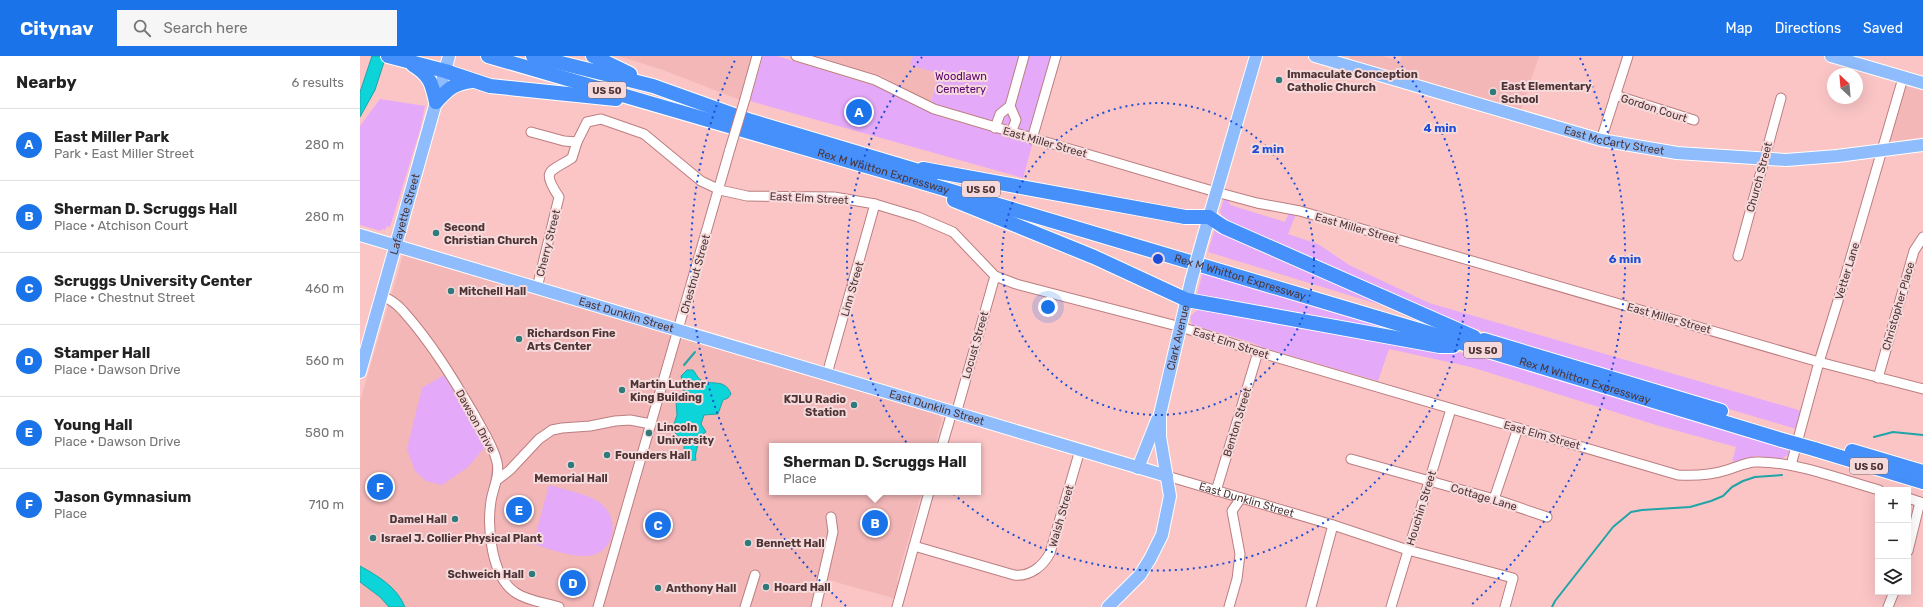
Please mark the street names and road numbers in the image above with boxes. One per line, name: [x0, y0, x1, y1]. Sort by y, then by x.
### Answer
road number: US 50: [588, 82, 626, 98]
street label: Gordon Court: [1619, 92, 1689, 126]
street label: East McCarty Street: [1562, 123, 1666, 158]
street label: East Miller Street: [1001, 124, 1089, 161]
street label: Church Street: [1744, 140, 1775, 214]
street label: Rex M Whitton Expressway: [816, 146, 951, 197]
street label: Lafayette Street: [387, 172, 423, 256]
road number: US 50: [962, 181, 1000, 197]
street label: East Elm Street: [769, 190, 849, 207]
street label: Cherry Street: [534, 207, 563, 278]
street label: East Miller Street: [1313, 210, 1401, 247]
street label: Chestnut Street: [678, 232, 713, 315]
street label: Vetter Lane: [1833, 241, 1862, 301]
street label: Rex M Whitton Expressway: [1173, 252, 1308, 303]
street label: Linn Street: [838, 259, 867, 318]
street label: Christopher Place: [1880, 261, 1917, 352]
street label: East Dunklin Street: [577, 295, 676, 336]
street label: East Miller Street: [1625, 300, 1713, 337]
street label: Clark Avenue: [1164, 304, 1192, 372]
street label: Locust Street: [960, 309, 991, 380]
street label: East Elm Street: [1191, 325, 1271, 362]
road number: US 50: [1464, 342, 1502, 358]
street label: Rex M Whitton Expressway: [1518, 355, 1652, 407]
street label: Benton Street: [1221, 385, 1254, 458]
street label: Dawson Drive: [453, 387, 498, 455]
street label: East Dunklin Street: [888, 387, 986, 428]
street label: East Elm Street: [1502, 418, 1582, 453]
road number: US 50: [1850, 458, 1888, 474]
street label: Houchin Street: [1404, 469, 1439, 547]
street label: East Dunklin Street: [1197, 480, 1296, 520]
street label: Cottage Lane: [1449, 481, 1519, 514]
street label: Walsh Street: [1046, 483, 1077, 549]

